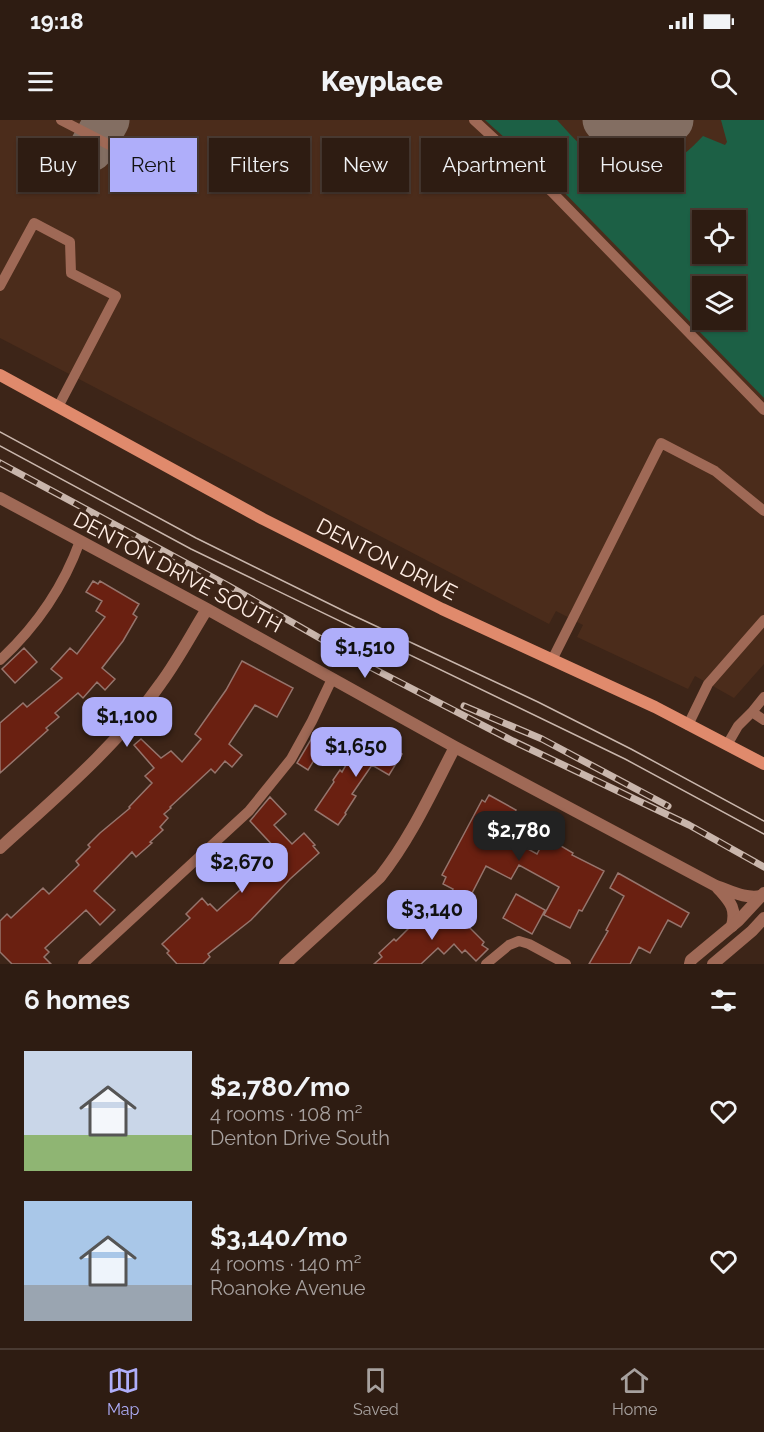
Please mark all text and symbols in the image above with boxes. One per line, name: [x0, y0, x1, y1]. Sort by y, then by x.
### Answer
text: 19:18: [30, 8, 83, 34]
icon: menu: [24, 65, 57, 98]
icon: search: [707, 65, 740, 98]
text: Keyplace: [321, 66, 443, 97]
chip: Buy: [18, 138, 98, 192]
chip: Rent: [110, 138, 197, 192]
chip: Filters: [209, 138, 310, 192]
chip: New: [322, 138, 409, 192]
chip: Apartment: [421, 138, 567, 192]
chip: House: [579, 138, 684, 192]
map controls: [692, 210, 746, 330]
button: locate: [692, 210, 746, 264]
button: layers: [692, 276, 746, 330]
street label: DENTON DRIVE SOUTH: [69, 506, 287, 638]
street label: DENTON DRIVE: [312, 513, 462, 605]
pin: $1,510: [316, 628, 414, 679]
text: $1,510: [335, 635, 395, 659]
pin: $1,100: [78, 697, 176, 748]
text: $1,100: [96, 704, 158, 728]
pin: $1,650: [307, 727, 405, 778]
text: $1,650: [325, 734, 387, 758]
pin: $2,780: [470, 811, 568, 862]
text: $2,780: [487, 818, 551, 842]
pin: $2,670: [193, 843, 291, 894]
text: $2,670: [210, 850, 274, 874]
pin: $3,140: [383, 890, 481, 941]
text: $3,140: [401, 897, 463, 921]
icon: filters: [707, 984, 740, 1017]
text: 6 homes: [24, 985, 130, 1015]
text: $2,780/mo: [210, 1072, 350, 1102]
icon: home: [72, 1075, 144, 1147]
icon: heart: [707, 1095, 740, 1128]
text: 4 rooms · 108 m²: [210, 1102, 362, 1126]
text: Denton Drive South: [210, 1126, 390, 1150]
text: $3,140/mo: [210, 1222, 348, 1252]
icon: home: [72, 1225, 144, 1297]
icon: heart: [707, 1245, 740, 1278]
text: 4 rooms · 140 m²: [210, 1252, 362, 1276]
text: Roanoke Avenue: [210, 1276, 366, 1300]
tab: Map: [107, 1364, 140, 1419]
tab: Saved: [353, 1364, 399, 1419]
tab: Home: [612, 1364, 657, 1419]

